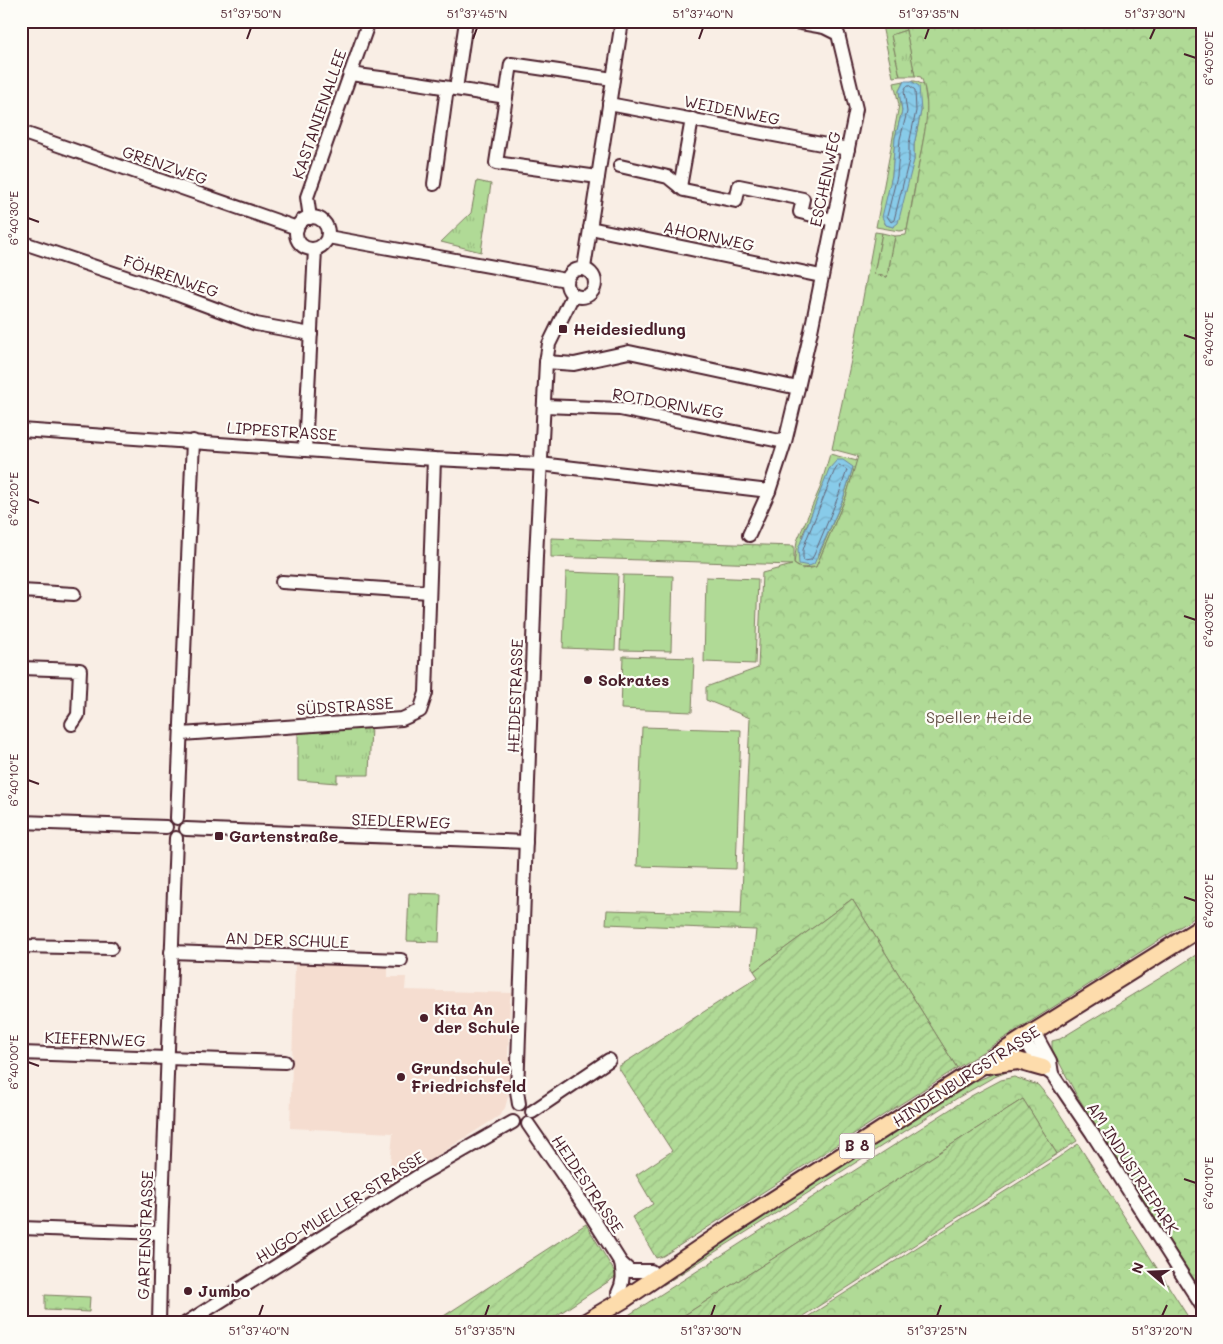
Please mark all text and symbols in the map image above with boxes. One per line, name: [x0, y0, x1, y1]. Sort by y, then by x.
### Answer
text: 51°37'50"N: [221, 5, 281, 21]
text: 51°37'45"N: [447, 5, 507, 21]
text: 51°37'40"N: [673, 5, 733, 21]
text: 51°37'35"N: [899, 5, 959, 21]
text: 51°37'30"N: [1125, 5, 1185, 21]
text: 6°40'50"E: [1200, 31, 1216, 85]
street label: KASTANIENALLEE: [286, 46, 351, 181]
street label: WEIDENWEG: [682, 90, 782, 129]
street label: ESCHENWEG: [804, 129, 845, 229]
street label: GRENZWEG: [120, 140, 211, 189]
text: 6°40'30"E: [5, 191, 21, 245]
street label: AHORNWEG: [662, 216, 757, 255]
street label: FÖHRENWEG: [121, 249, 222, 302]
text: 6°40'40"E: [1200, 312, 1216, 366]
place label: Heidesiedlung: [573, 318, 686, 339]
marker: Heidesiedlung: [557, 323, 569, 335]
street label: ROTDORNWEG: [611, 382, 726, 423]
street label: LIPPESTRASSE: [226, 416, 338, 445]
text: 6°40'20"E: [5, 472, 21, 526]
text: 6°40'30"E: [1200, 593, 1216, 647]
street label: HEIDESTRASSE: [502, 639, 527, 753]
place label: Sokrates: [598, 669, 669, 690]
marker: Sokrates: [582, 674, 594, 686]
street label: SÜDSTRASSE: [296, 692, 394, 719]
park label: Speller Heide: [926, 706, 1032, 727]
text: 6°40'10"E: [5, 753, 21, 806]
street label: SIEDLERWEG: [351, 808, 451, 833]
place label: Gartenstraße: [229, 825, 338, 846]
marker: Gartenstraße: [213, 830, 225, 842]
text: 6°40'20"E: [1200, 874, 1216, 928]
street label: AN DER SCHULE: [225, 927, 349, 952]
place label: Kita An der Schule: [434, 998, 520, 1037]
marker: Kita An der Schule: [418, 1012, 430, 1024]
street label: HINDENBURGSTRASSE: [888, 1020, 1043, 1131]
street label: KIEFERNWEG: [44, 1026, 146, 1051]
text: 6°40'00"E: [5, 1034, 21, 1089]
place label: Grundschule Friedrichsfeld: [411, 1057, 526, 1096]
marker: Grundschule Friedrichsfeld: [395, 1071, 407, 1083]
street label: AM INDUSTRIEPARK: [1083, 1098, 1184, 1238]
street label: HEIDESTRASSE: [548, 1131, 629, 1237]
road number: B 8: [840, 1134, 874, 1158]
street label: HUGO-MUELLER-STRASSE: [251, 1146, 428, 1267]
text: 6°40'10"E: [1200, 1156, 1216, 1209]
street label: GARTENSTRASSE: [132, 1170, 157, 1300]
north arrow: [1126, 1246, 1176, 1296]
text: N: [1127, 1259, 1148, 1276]
place label: Jumbo: [198, 1280, 251, 1301]
marker: Jumbo: [182, 1285, 194, 1297]
text: 51°37'40"N: [229, 1322, 289, 1338]
text: 51°37'35"N: [455, 1322, 515, 1338]
text: 51°37'30"N: [681, 1322, 741, 1338]
text: 51°37'25"N: [907, 1322, 967, 1338]
text: 51°37'20"N: [1132, 1322, 1192, 1338]

